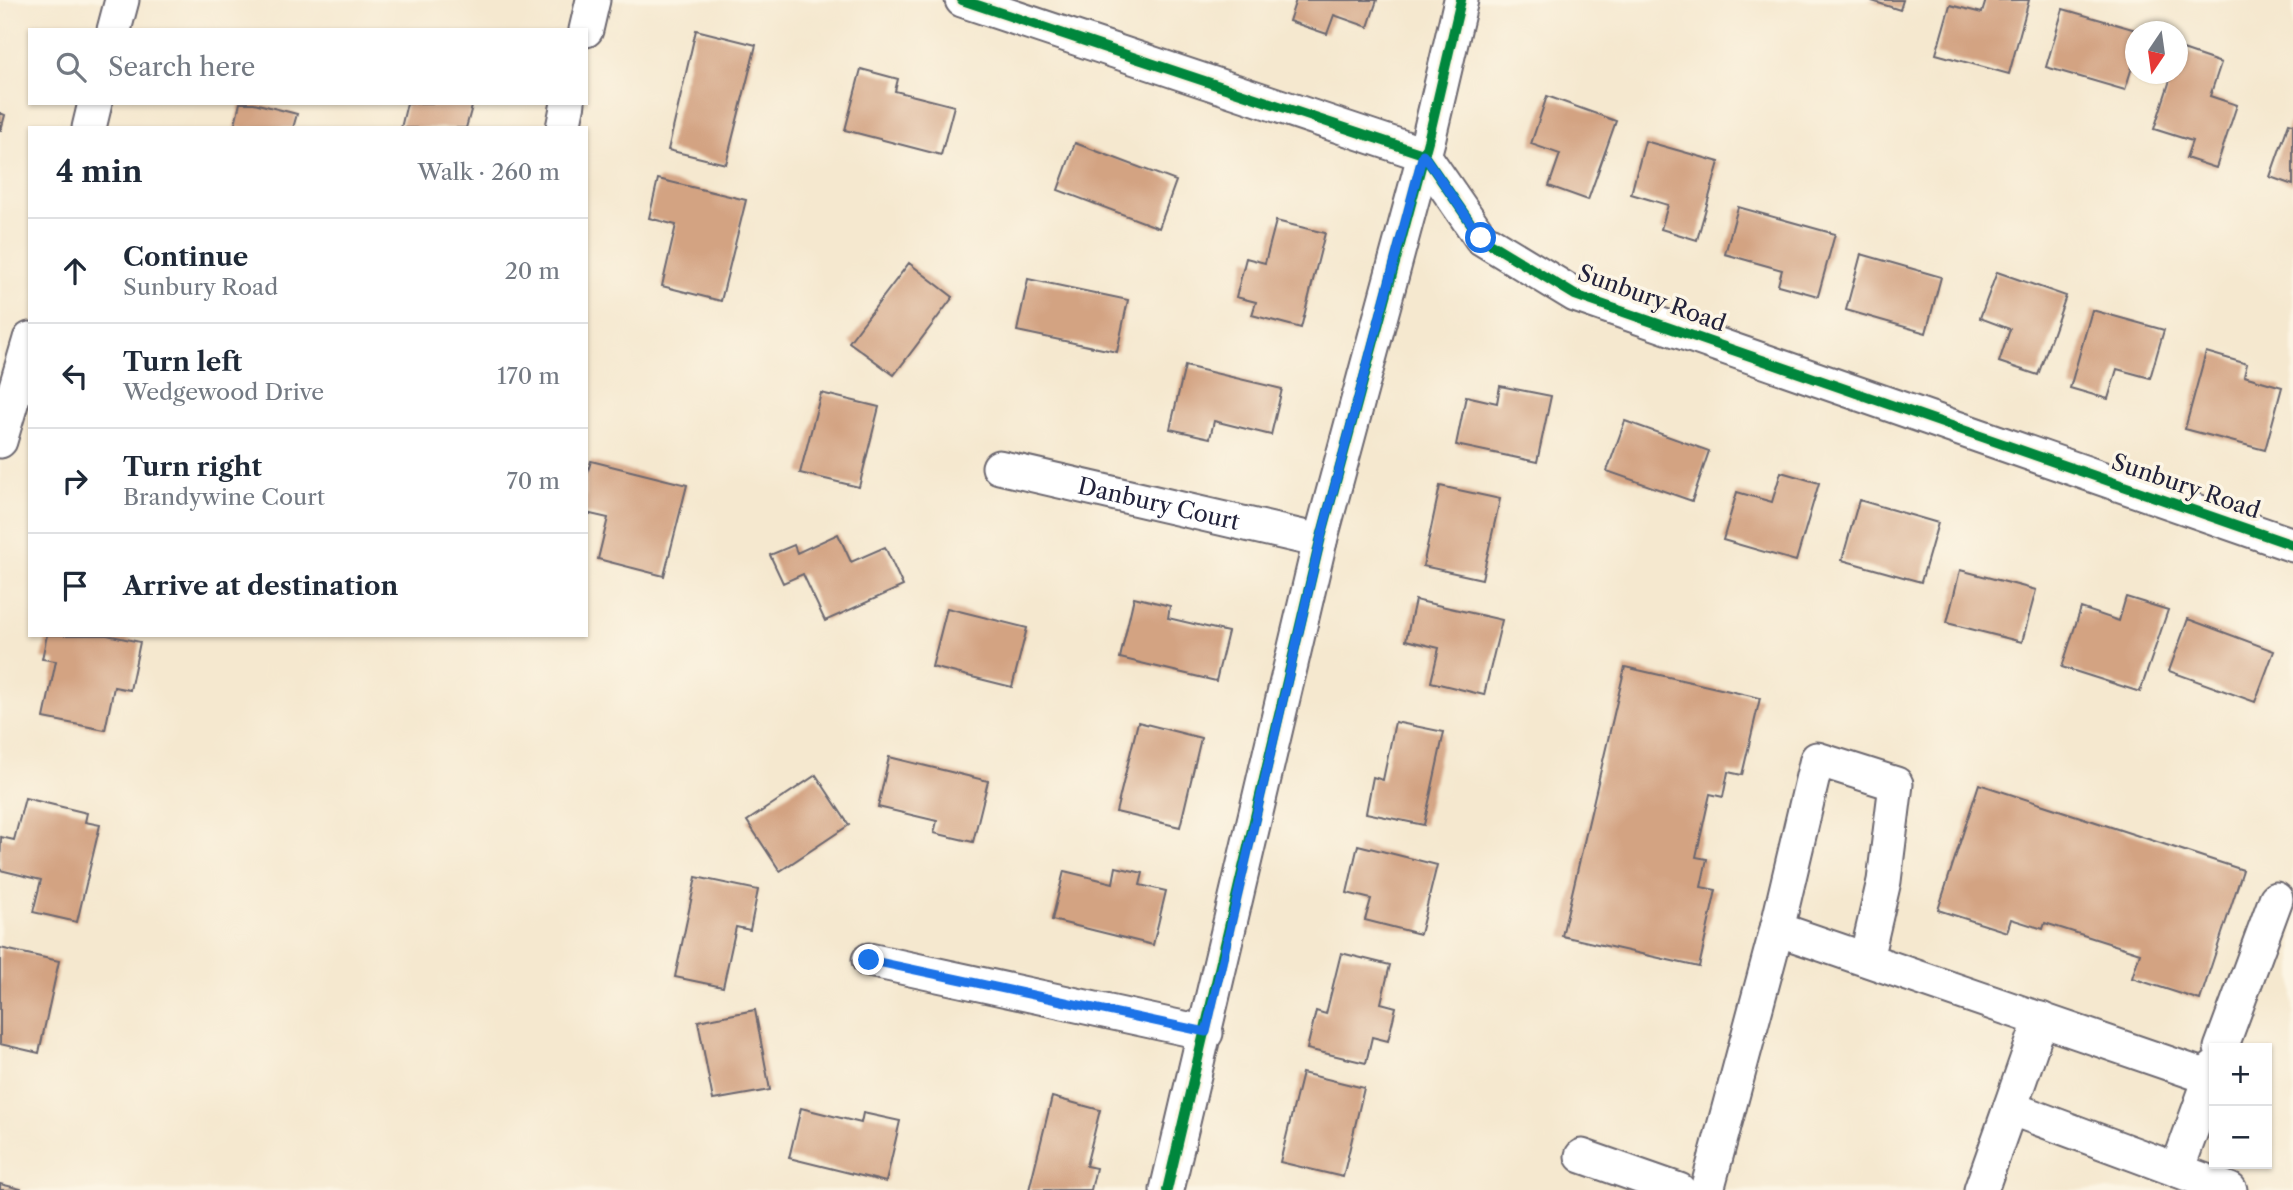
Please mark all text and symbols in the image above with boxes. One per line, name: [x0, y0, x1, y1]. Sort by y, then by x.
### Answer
north arrow: [2125, 21, 2188, 84]
search box: [28, 28, 588, 105]
icon: search: [52, 48, 90, 86]
text: Search here: [108, 51, 255, 83]
text: 4 min: [56, 153, 142, 190]
text: Walk · 260 m: [418, 158, 560, 186]
route start: [1465, 222, 1496, 253]
text: Continue: [123, 241, 248, 273]
icon: ahead: [56, 252, 94, 290]
text: 20 m: [505, 257, 560, 285]
street label: Sunbury Road: [1574, 258, 1730, 338]
text: Sunbury Road: [123, 273, 278, 301]
text: Turn left: [123, 346, 242, 378]
icon: left: [56, 357, 94, 395]
text: 170 m: [497, 362, 560, 390]
text: Wedgewood Drive: [123, 378, 324, 406]
street label: Sunbury Road: [2108, 448, 2264, 524]
text: Turn right: [123, 451, 262, 483]
icon: right: [56, 462, 94, 500]
text: 70 m: [507, 467, 560, 495]
street label: Danbury Court: [1075, 472, 1242, 536]
text: Brandywine Court: [123, 483, 325, 511]
icon: arrive: [56, 567, 94, 605]
text: Arrive at destination: [123, 570, 398, 602]
route end: [853, 944, 884, 975]
map controls: [2209, 1043, 2272, 1169]
button: +: [2209, 1043, 2272, 1106]
button: −: [2209, 1106, 2272, 1169]

